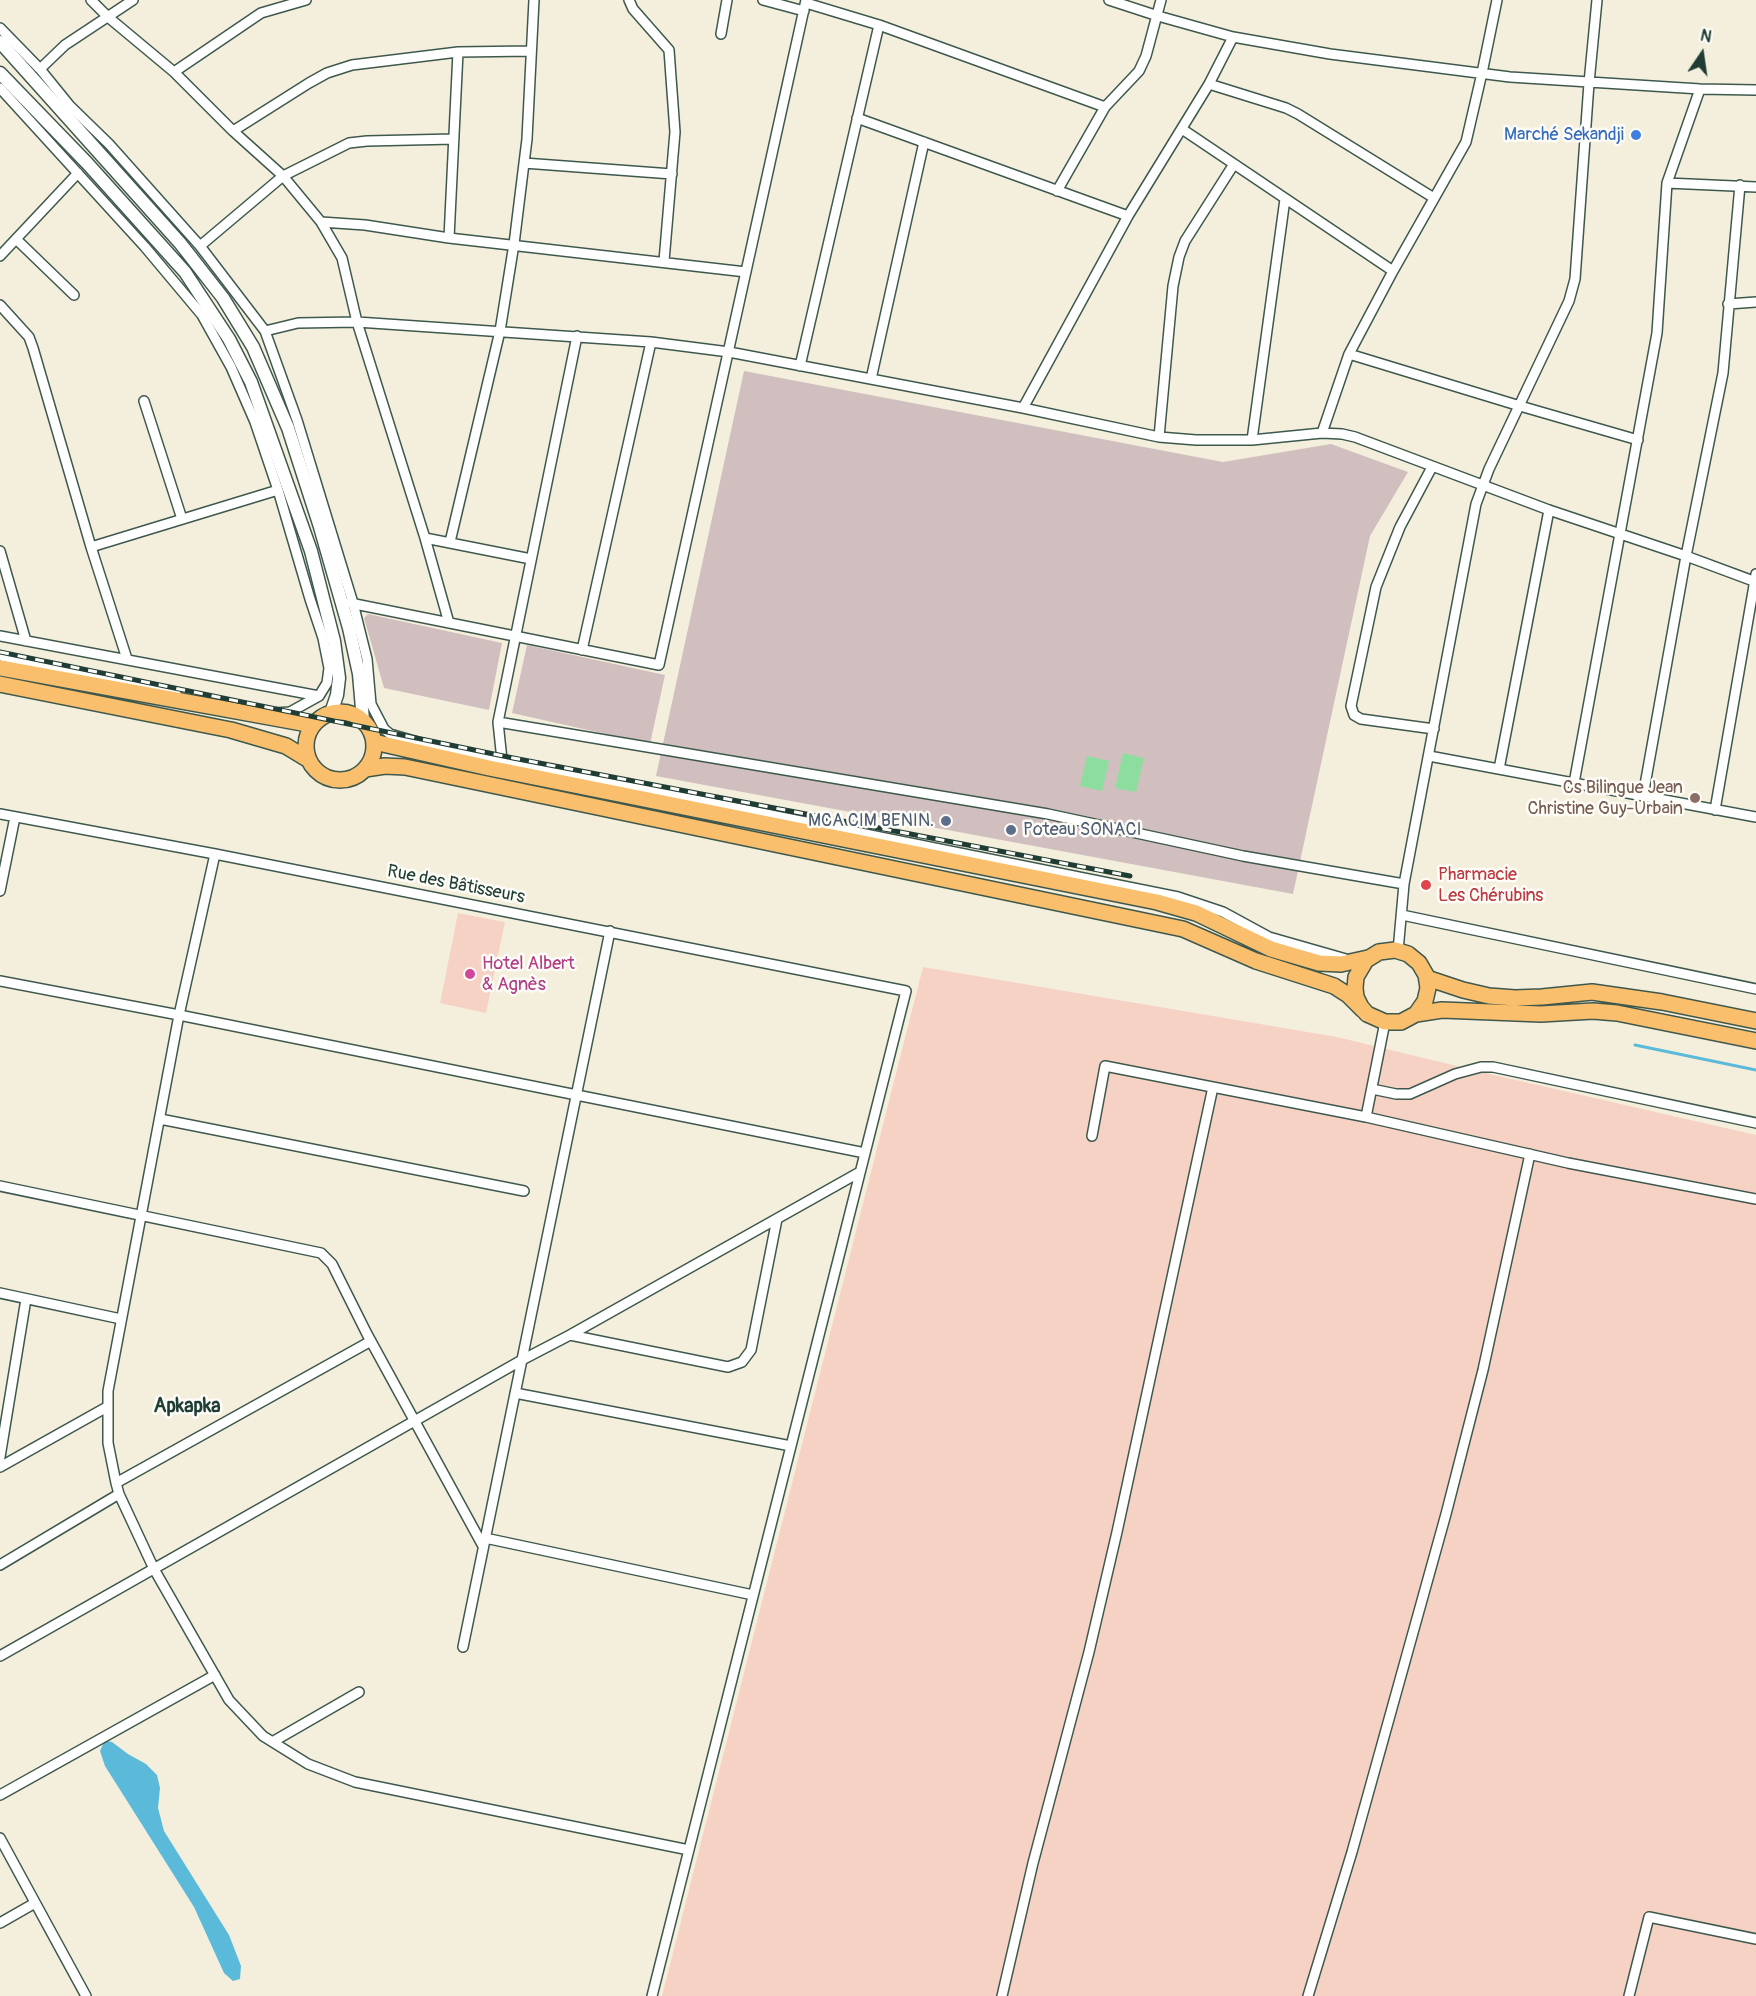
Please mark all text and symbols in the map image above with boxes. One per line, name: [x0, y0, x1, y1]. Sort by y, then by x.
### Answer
north arrow: [1672, 24, 1732, 84]
text: N: [1699, 25, 1714, 47]
place label: Marché Sekandji: [1504, 124, 1624, 146]
marker: Marché Sekandji: [1629, 128, 1643, 142]
place label: Cs Bilingue Jean Christine Guy-Urbain: [1527, 777, 1683, 820]
marker: Cs Bilingue Jean Christine Guy-Urbain: [1688, 791, 1702, 805]
place label: MCA CIM BENIN.: [808, 810, 934, 832]
marker: MCA CIM BENIN.: [939, 814, 953, 828]
place label: Poteau SONACI: [1023, 819, 1142, 841]
marker: Poteau SONACI: [1004, 823, 1018, 837]
street label: Rue des Bâtisseurs: [385, 861, 527, 909]
place label: Pharmacie Les Chérubins: [1438, 864, 1543, 906]
marker: Pharmacie Les Chérubins: [1419, 878, 1433, 892]
place label: Hotel Albert & Agnès: [482, 953, 575, 996]
marker: Hotel Albert & Agnès: [463, 967, 477, 981]
district label: Apkapka: [153, 1395, 221, 1419]

